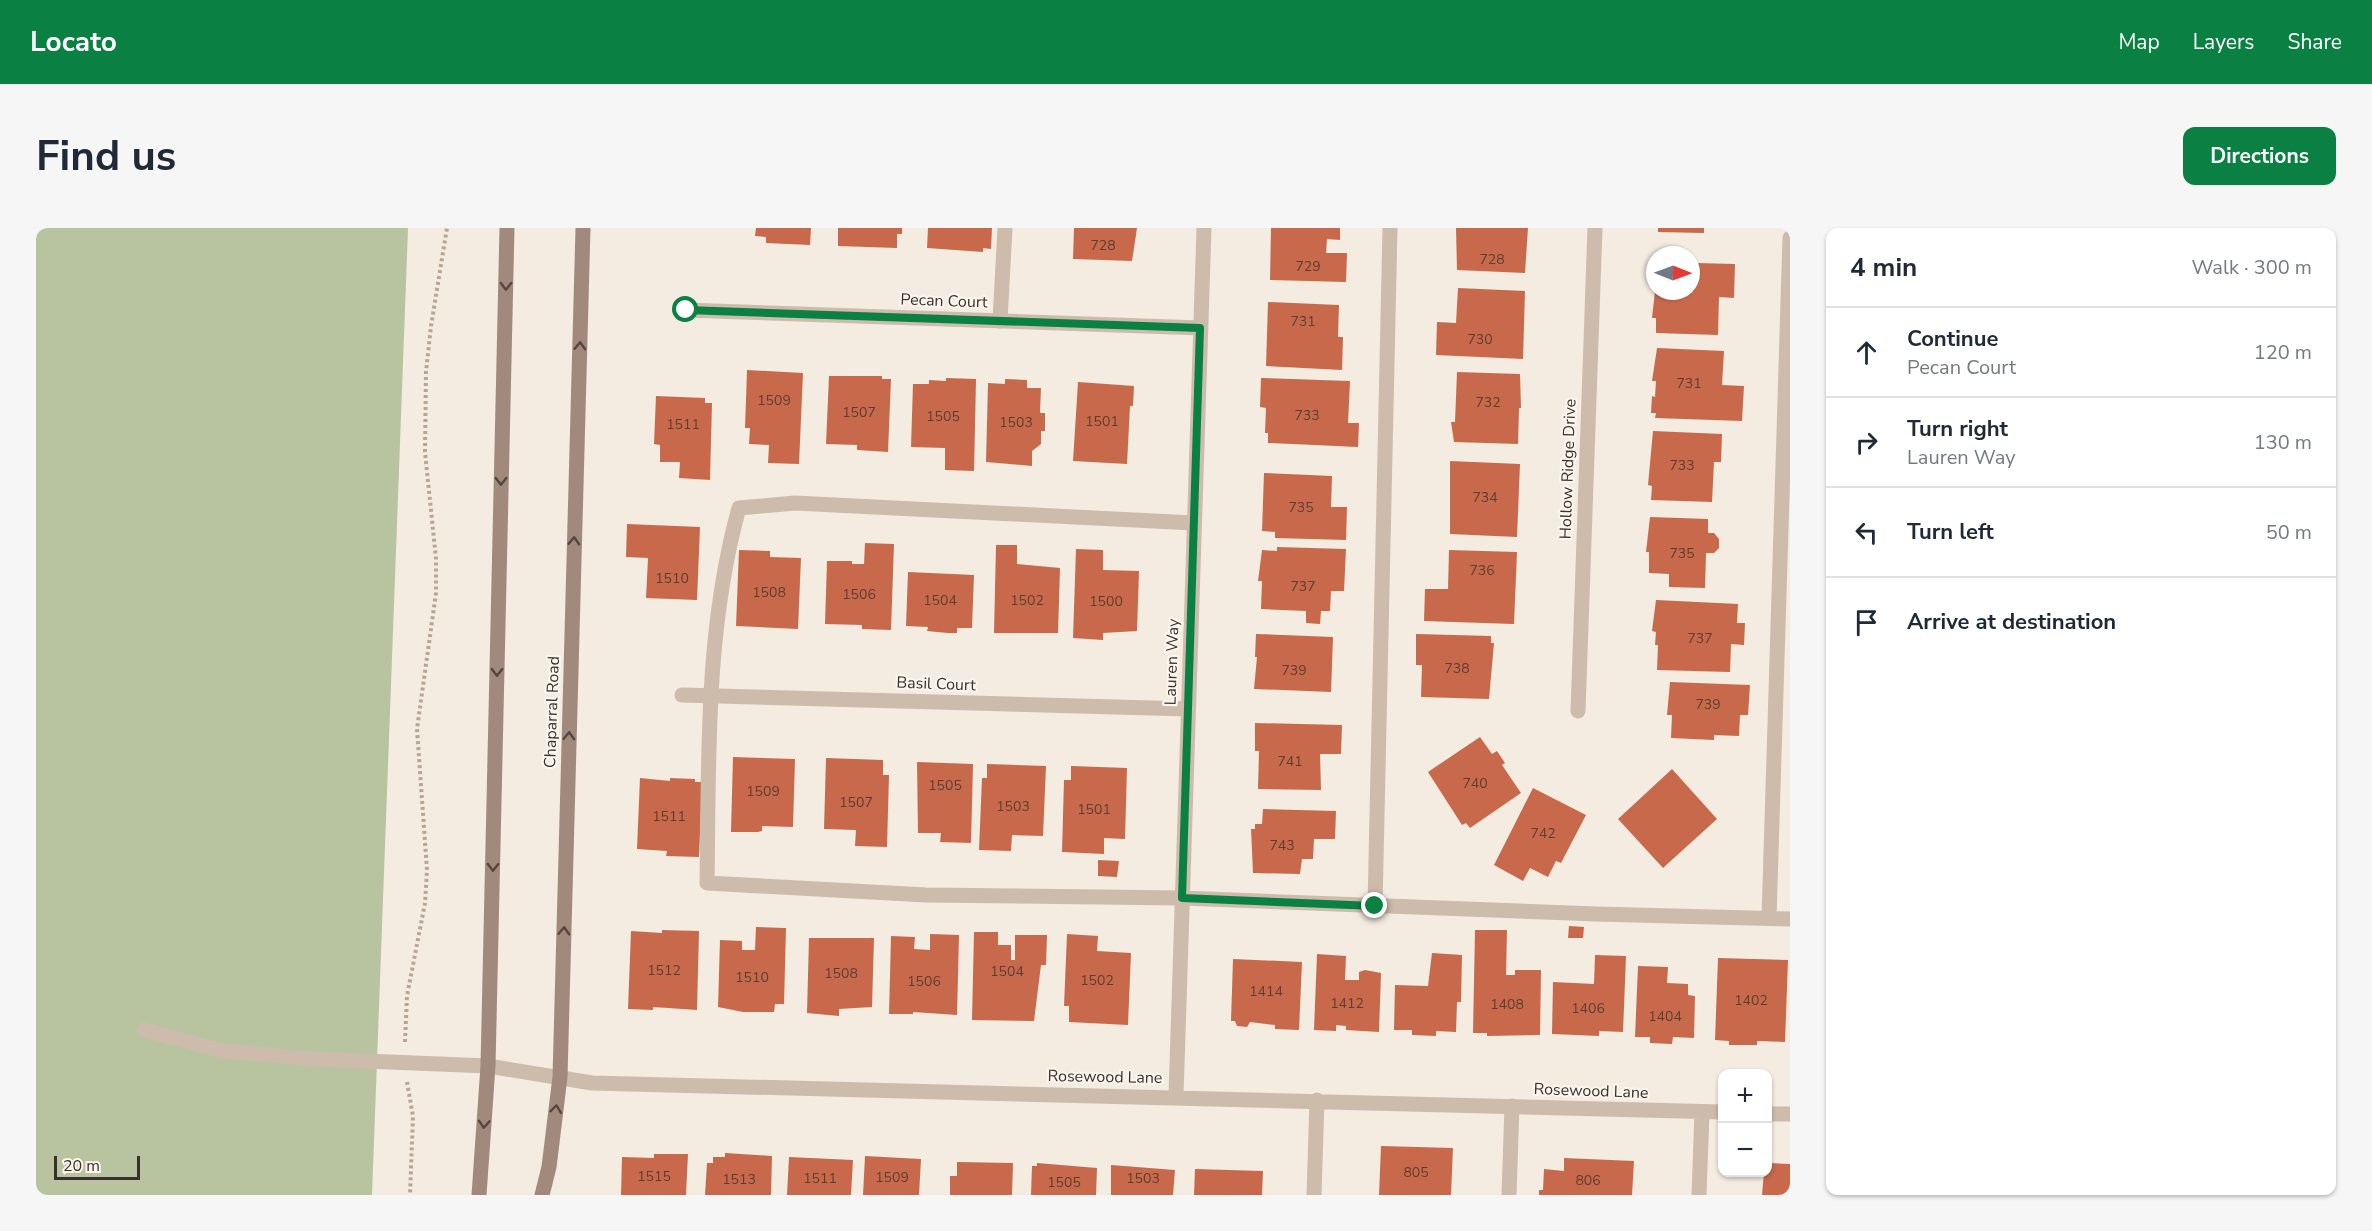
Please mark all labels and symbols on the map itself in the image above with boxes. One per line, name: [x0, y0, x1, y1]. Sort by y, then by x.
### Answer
house number: 728: [1090, 236, 1116, 255]
north arrow: [1646, 246, 1700, 300]
house number: 728: [1479, 250, 1505, 269]
house number: 729: [1295, 257, 1321, 276]
one-way arrow: [499, 282, 512, 291]
street label: Pecan Court: [900, 288, 988, 314]
route start: [672, 296, 698, 322]
house number: 731: [1290, 312, 1316, 331]
house number: 730: [1467, 330, 1493, 349]
one-way arrow: [573, 342, 586, 351]
house number: 731: [1676, 374, 1702, 393]
house number: 1509: [757, 391, 791, 410]
house number: 732: [1475, 393, 1501, 412]
street label: Hollow Ridge Drive: [1555, 398, 1581, 540]
house number: 1507: [842, 403, 876, 422]
house number: 733: [1294, 406, 1320, 425]
house number: 1505: [926, 407, 960, 426]
house number: 1501: [1085, 412, 1119, 431]
house number: 1503: [999, 413, 1033, 432]
house number: 1511: [666, 415, 700, 434]
house number: 733: [1669, 456, 1695, 475]
one-way arrow: [495, 477, 507, 486]
house number: 734: [1472, 488, 1498, 507]
house number: 735: [1288, 498, 1314, 517]
one-way arrow: [568, 537, 581, 546]
house number: 735: [1669, 544, 1695, 563]
house number: 736: [1469, 561, 1495, 580]
house number: 1510: [655, 569, 689, 588]
house number: 737: [1290, 577, 1316, 596]
house number: 1508: [752, 583, 786, 602]
house number: 1506: [842, 585, 876, 604]
house number: 1504: [923, 591, 957, 610]
house number: 1502: [1010, 591, 1044, 610]
house number: 1500: [1089, 592, 1123, 611]
street label: Lauren Way: [1159, 617, 1185, 706]
house number: 737: [1687, 629, 1713, 648]
street label: Chaparral Road: [539, 656, 565, 768]
house number: 738: [1444, 659, 1470, 678]
house number: 739: [1281, 661, 1307, 680]
one-way arrow: [491, 668, 503, 677]
street label: Basil Court: [896, 672, 976, 696]
house number: 739: [1695, 695, 1721, 714]
one-way arrow: [563, 732, 576, 741]
house number: 741: [1277, 752, 1303, 771]
house number: 740: [1462, 774, 1488, 793]
house number: 1505: [928, 776, 962, 795]
house number: 1509: [746, 782, 780, 801]
house number: 1507: [839, 793, 873, 812]
house number: 1503: [996, 797, 1030, 816]
house number: 1501: [1077, 800, 1111, 819]
house number: 1511: [652, 807, 686, 826]
house number: 742: [1530, 824, 1556, 843]
house number: 743: [1269, 836, 1295, 855]
one-way arrow: [486, 863, 499, 872]
route end: [1361, 892, 1387, 918]
one-way arrow: [558, 927, 571, 936]
house number: 1512: [647, 961, 681, 980]
house number: 1504: [990, 962, 1024, 981]
house number: 1508: [824, 964, 858, 983]
house number: 1510: [735, 968, 769, 987]
house number: 1502: [1080, 971, 1114, 990]
house number: 1506: [907, 972, 941, 991]
house number: 1414: [1249, 982, 1283, 1001]
house number: 1402: [1734, 991, 1768, 1010]
house number: 1412: [1330, 994, 1364, 1013]
house number: 1408: [1490, 995, 1524, 1014]
house number: 1406: [1571, 999, 1605, 1018]
house number: 1404: [1648, 1007, 1682, 1026]
street label: Rosewood Lane: [1047, 1065, 1163, 1089]
street label: Rosewood Lane: [1533, 1078, 1649, 1104]
one-way arrow: [549, 1105, 562, 1114]
one-way arrow: [478, 1120, 491, 1129]
scale bar: [54, 1153, 140, 1180]
house number: 805: [1403, 1163, 1429, 1182]
house number: 1515: [637, 1167, 671, 1186]
house number: 1509: [875, 1168, 909, 1187]
house number: 1511: [803, 1169, 837, 1188]
house number: 1503: [1126, 1169, 1160, 1188]
house number: 1513: [722, 1170, 756, 1189]
house number: 806: [1575, 1171, 1601, 1190]
house number: 1505: [1047, 1173, 1081, 1192]

